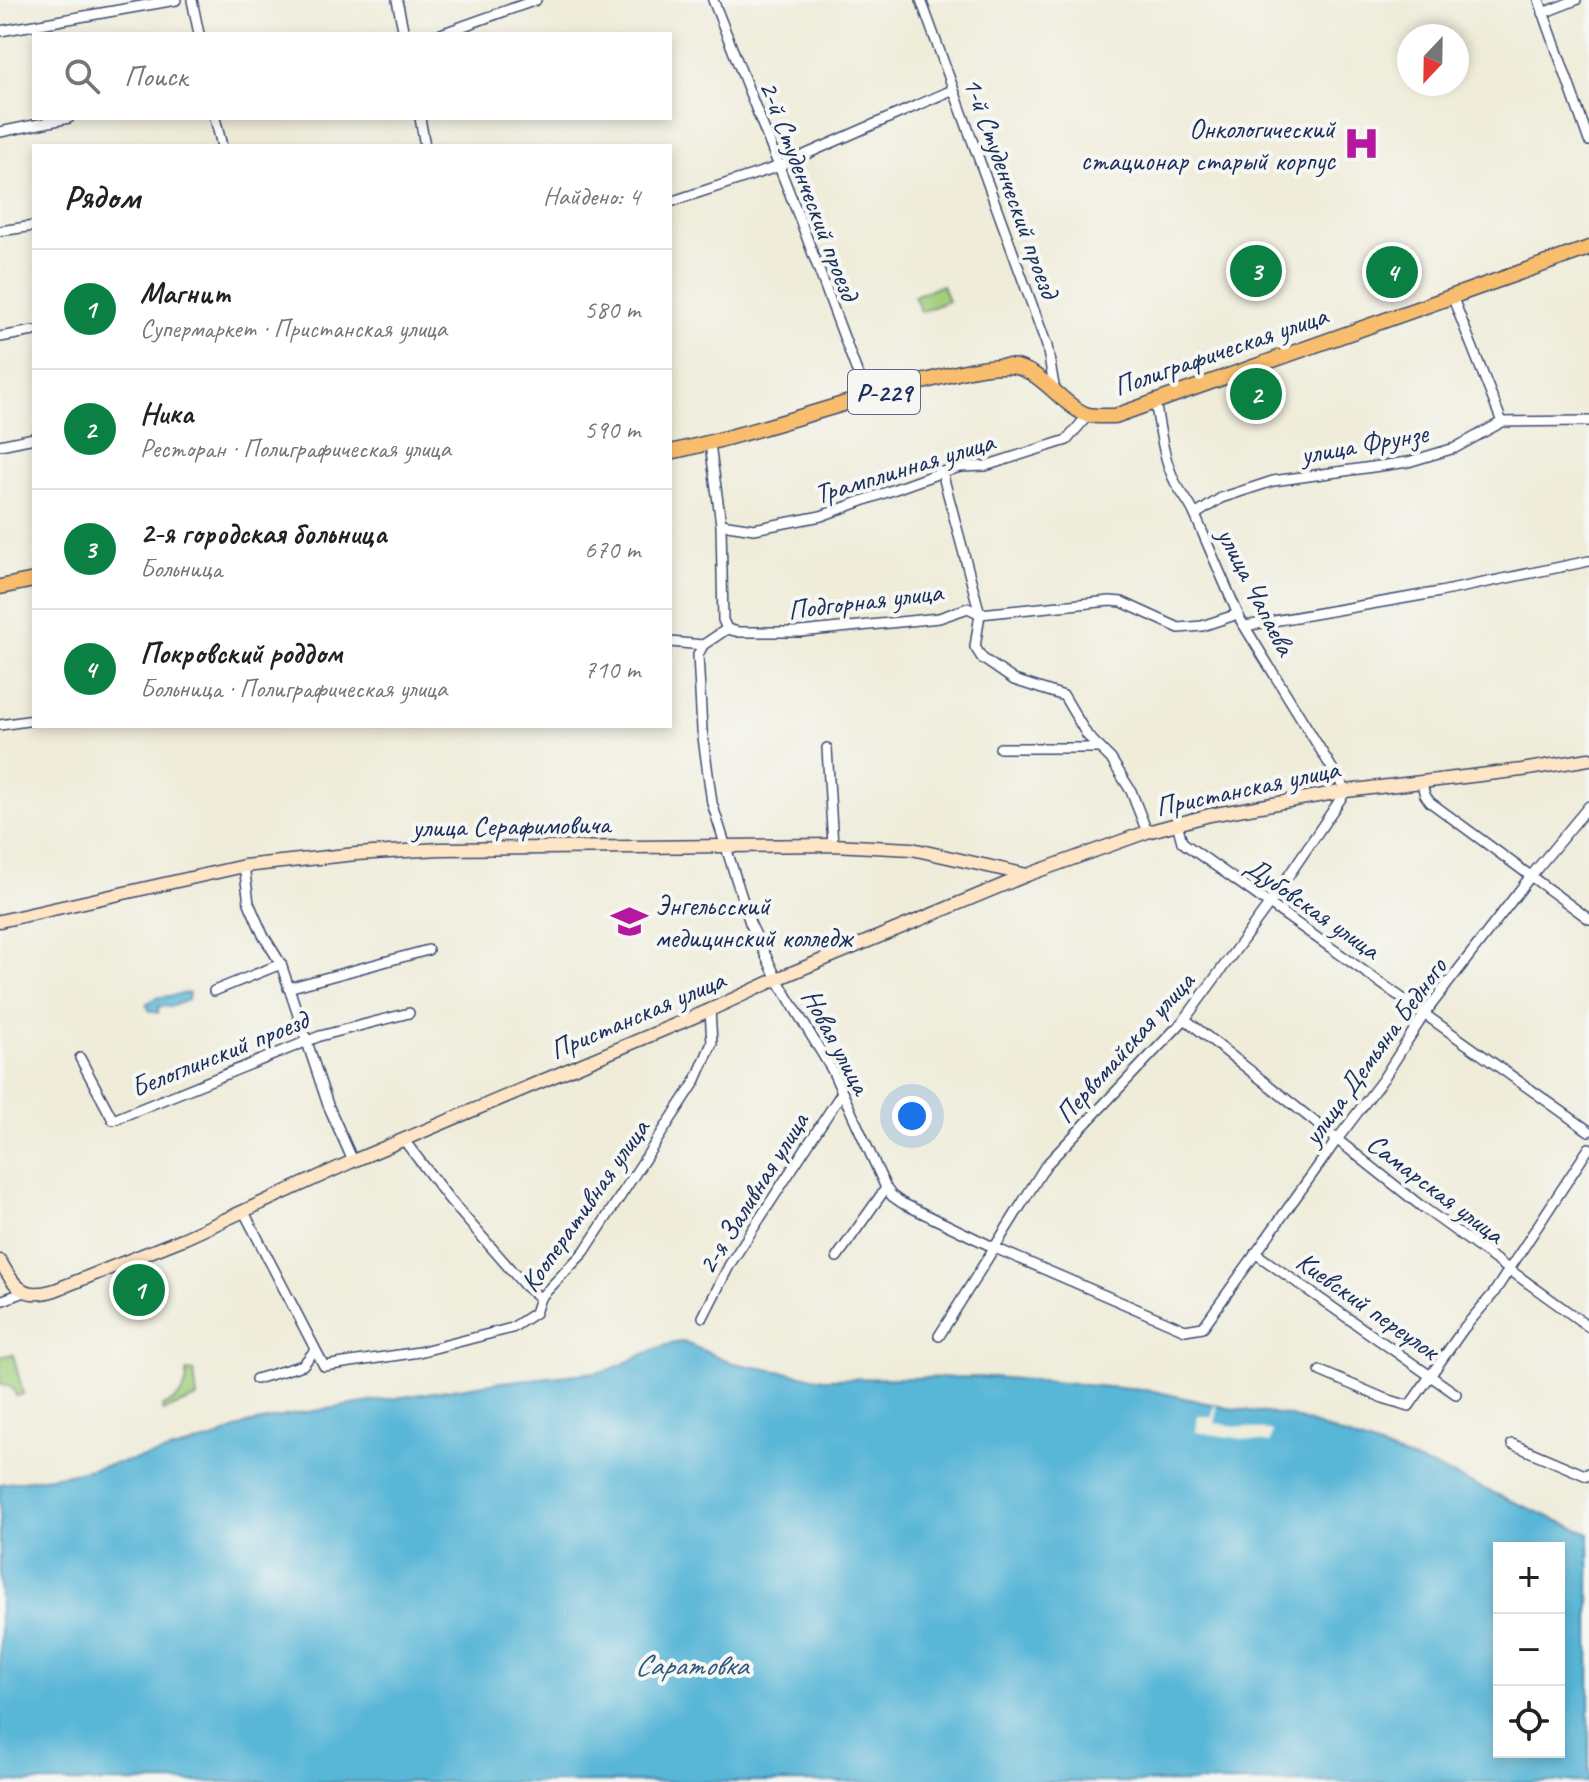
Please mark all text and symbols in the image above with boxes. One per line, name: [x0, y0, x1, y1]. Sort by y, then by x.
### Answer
north arrow: [1397, 24, 1469, 96]
search box: [32, 32, 672, 120]
icon: search: [60, 54, 104, 98]
text: Поиск: [124, 57, 187, 95]
street label: 1-й Студенческий проезд: [955, 72, 1069, 305]
street label: 2-й Студенческий проезд: [752, 75, 869, 308]
place label: Онкологический стационар старый корпус: [1081, 111, 1337, 178]
hospital icon: Онкологический стационар старый корпус: [1342, 125, 1380, 163]
text: Рядом: [64, 175, 140, 218]
text: Найдено: 4: [543, 180, 640, 213]
pin: 3: [1230, 241, 1282, 301]
pin: 4: [1366, 242, 1418, 302]
text: Магнит: [140, 274, 231, 312]
text: 1: [84, 293, 96, 326]
text: 580 m: [584, 293, 640, 326]
street label: Полиграфическая улица: [1109, 297, 1333, 403]
text: Супермаркет · Пристанская улица: [140, 312, 447, 345]
pin: 2: [1230, 364, 1282, 424]
road number: Р-229: [848, 370, 920, 414]
text: Ника: [140, 394, 193, 432]
text: 2: [84, 413, 96, 446]
text: 590 m: [584, 413, 640, 446]
street label: улица Фрунзе: [1296, 415, 1432, 472]
street label: Трамплинная улица: [810, 423, 1000, 511]
text: Ресторан · Полиграфическая улица: [140, 432, 451, 465]
text: 2-я городская больница: [140, 514, 387, 552]
street label: улица Чапаева: [1209, 520, 1304, 663]
text: 3: [84, 533, 96, 566]
text: 670 m: [584, 533, 640, 566]
text: Больница: [140, 552, 222, 585]
street label: Подгорная улица: [786, 573, 946, 627]
text: Покровский роддом: [140, 634, 342, 672]
text: 4: [84, 653, 96, 686]
text: 710 m: [584, 653, 640, 686]
text: Больница · Полиграфическая улица: [140, 672, 447, 705]
street label: Пристанская улица: [1152, 751, 1344, 824]
street label: улица Серафимовича: [410, 806, 613, 845]
street label: Дубовская улица: [1238, 848, 1388, 968]
place label: Энгельсский медицинский колледж: [655, 888, 855, 955]
school or university icon: Энгельсский медицинский колледж: [610, 902, 648, 940]
street label: улица Демьяна Бедного: [1293, 949, 1455, 1154]
street label: Пристанская улица: [544, 961, 732, 1067]
street label: Первомайская улица: [1047, 963, 1203, 1130]
street label: Новая улица: [794, 982, 880, 1102]
street label: Белоглинский проезд: [125, 1001, 316, 1105]
your location: [892, 1096, 932, 1136]
street label: 2-я Заливная улица: [689, 1104, 817, 1281]
street label: Кооперативная улица: [512, 1111, 658, 1298]
street label: Самарская улица: [1360, 1125, 1513, 1252]
street label: Киевский переулок: [1290, 1243, 1448, 1369]
pin: 1: [113, 1260, 165, 1320]
map controls: [1493, 1542, 1565, 1758]
button: +: [1493, 1542, 1565, 1614]
button: −: [1493, 1614, 1565, 1686]
water label: Саратовка: [634, 1646, 750, 1684]
button: locate: [1493, 1686, 1565, 1758]

